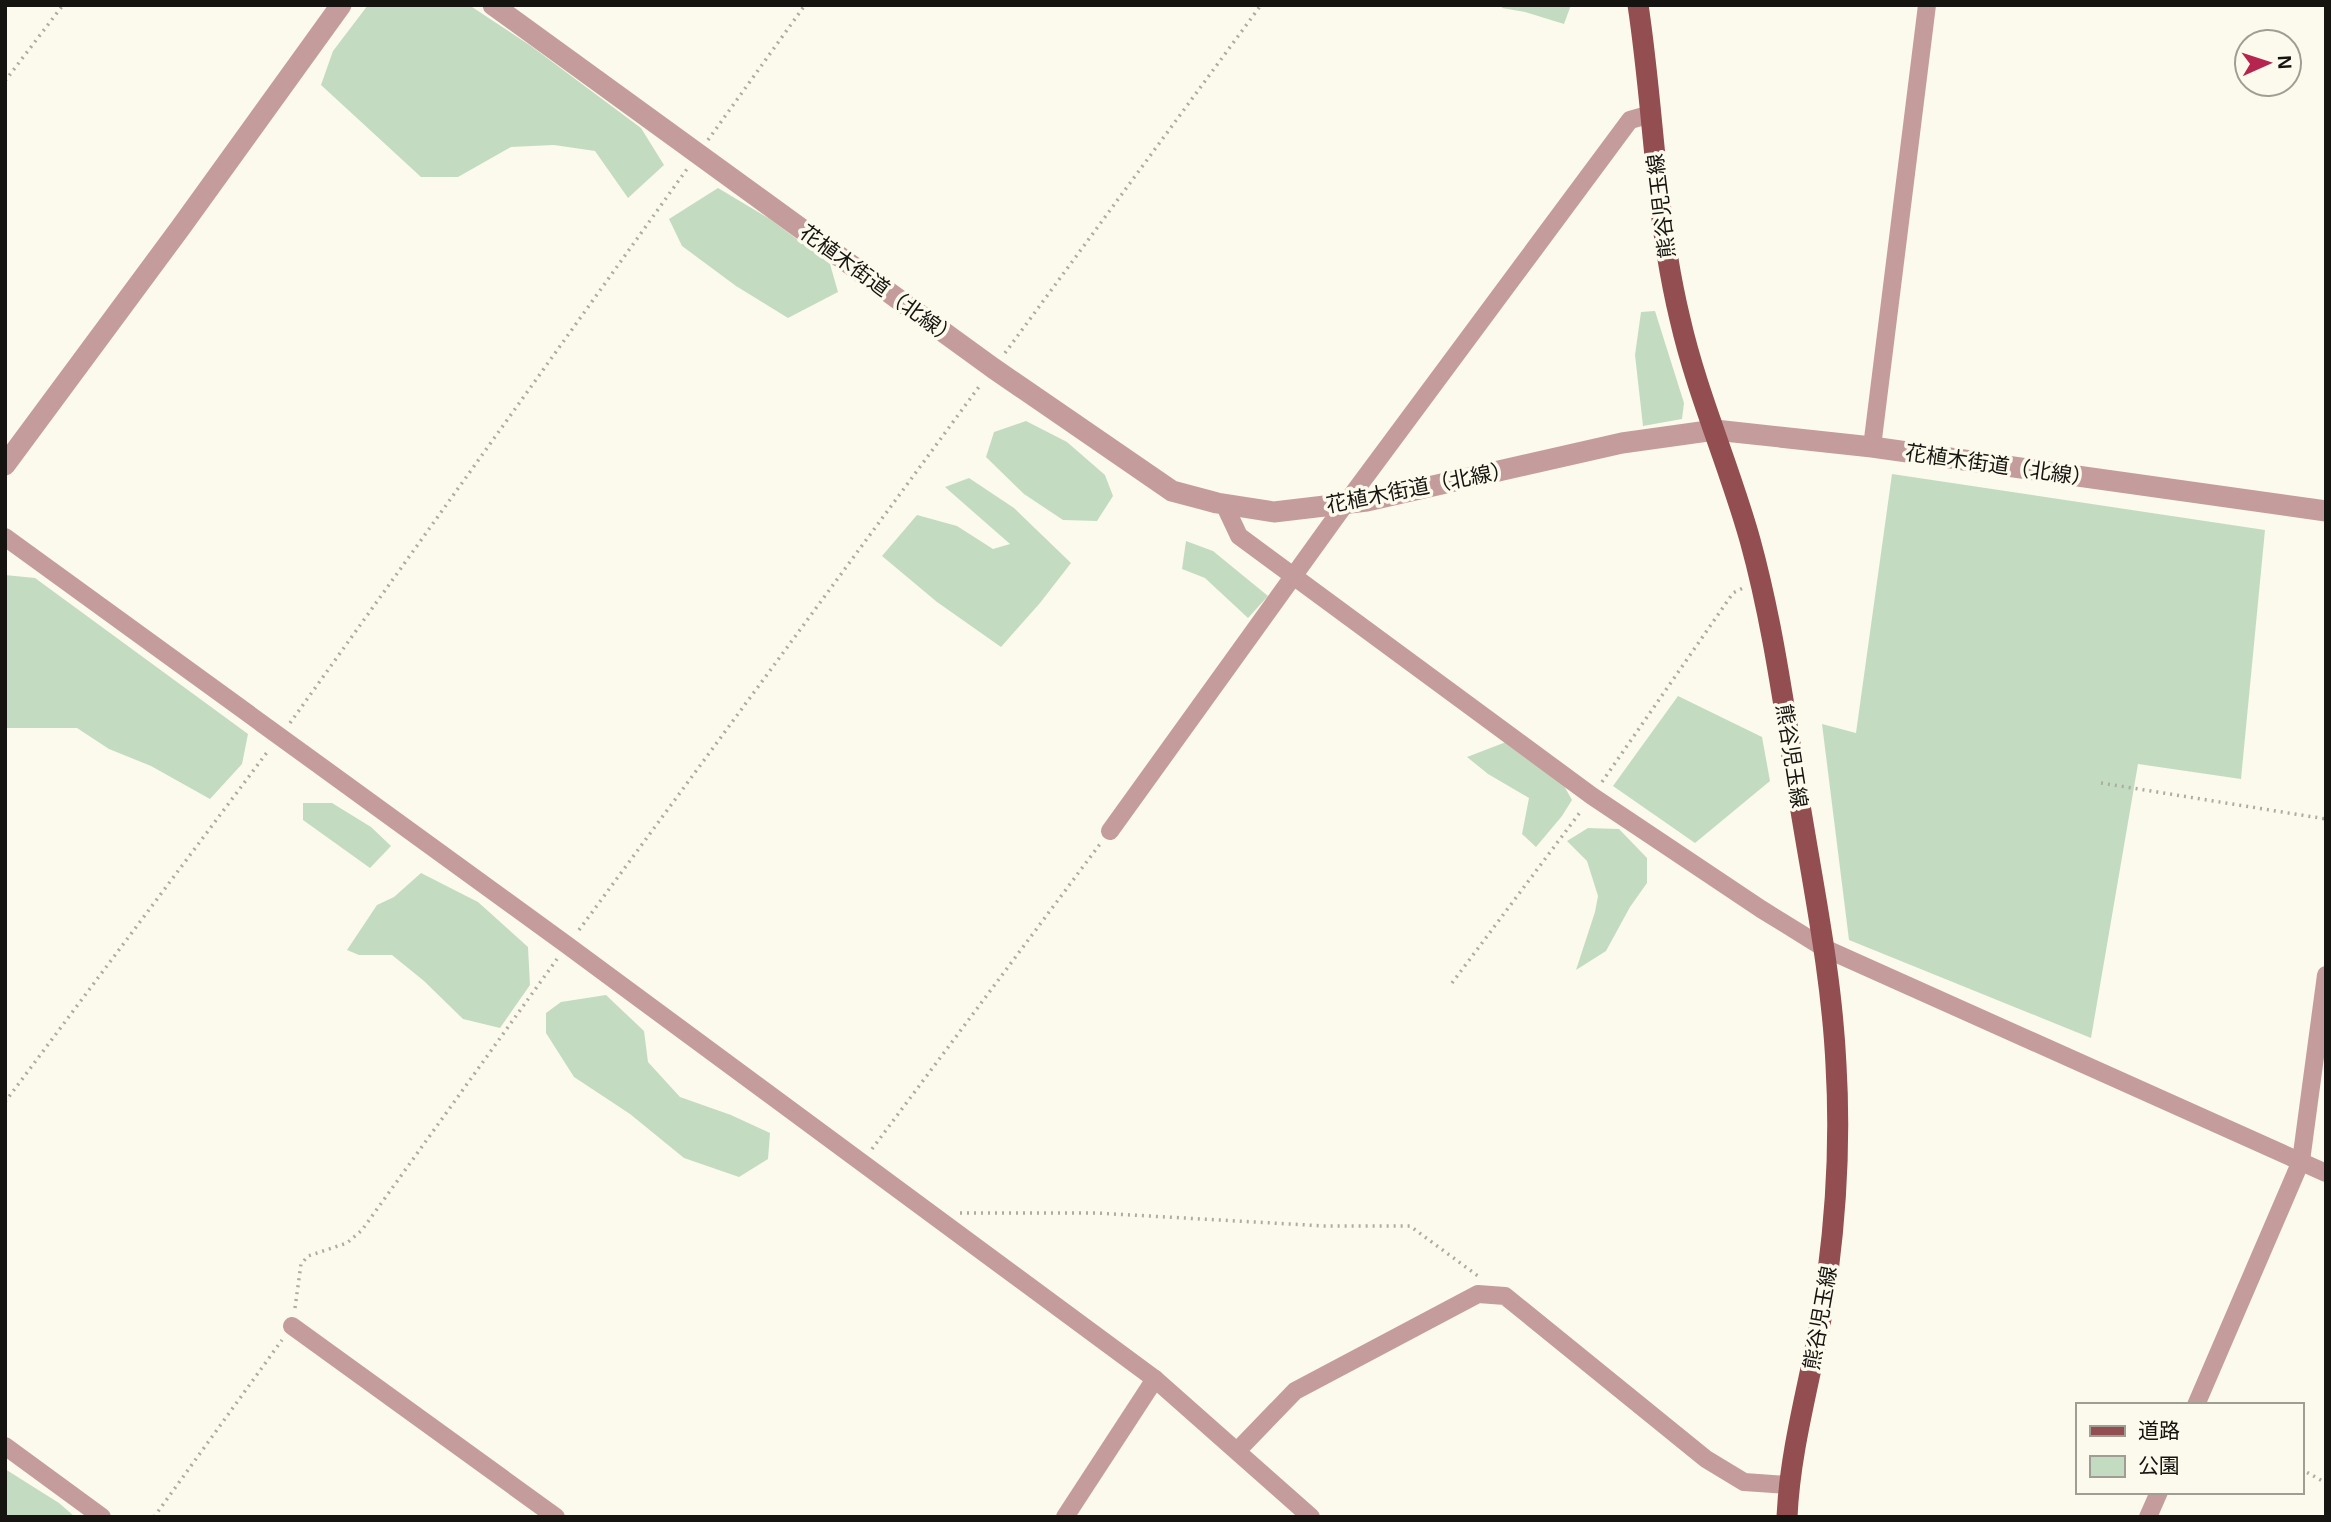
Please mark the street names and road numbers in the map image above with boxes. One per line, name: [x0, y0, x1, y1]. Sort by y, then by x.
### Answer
street label: 熊谷児玉線: [1643, 152, 1679, 260]
street label: 花植木街道（北線）: [796, 220, 962, 350]
street label: 花植木街道（北線）: [1904, 440, 2094, 490]
street label: 花植木街道（北線）: [1324, 458, 1514, 516]
street label: 熊谷児玉線: [1772, 702, 1812, 810]
street label: 熊谷児玉線: [1800, 1264, 1840, 1372]

